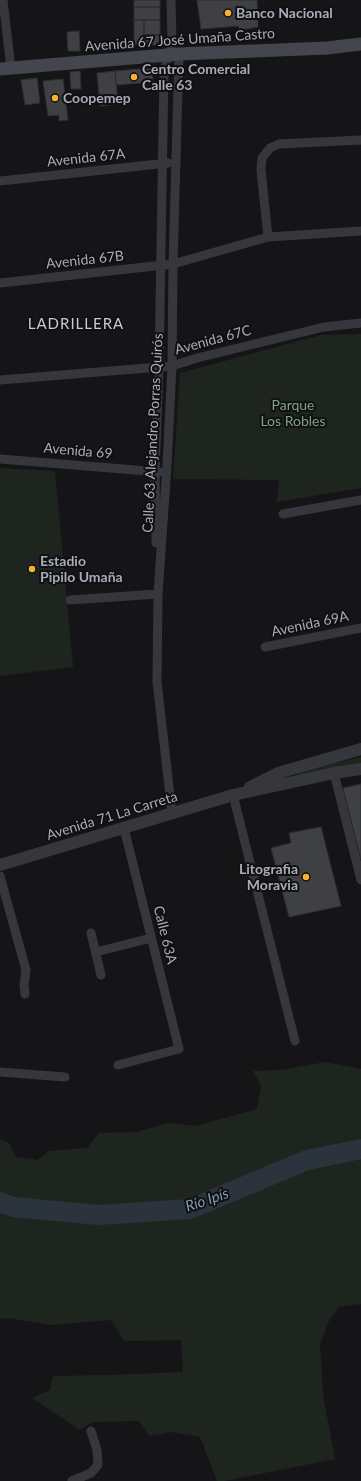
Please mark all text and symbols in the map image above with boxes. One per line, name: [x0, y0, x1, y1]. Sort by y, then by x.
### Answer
place label: Banco Nacional: [236, 5, 333, 21]
marker: Banco Nacional: [223, 8, 233, 18]
street label: Avenida 67 José Umaña Castro: [84, 25, 276, 55]
place label: Centro Comercial Calle 63: [142, 61, 250, 94]
marker: Centro Comercial Calle 63: [129, 72, 139, 82]
place label: Coopemep: [63, 90, 131, 106]
marker: Coopemep: [50, 93, 60, 103]
street label: Avenida 67A: [46, 146, 126, 170]
street label: Avenida 67B: [45, 248, 125, 272]
district label: LADRILLERA: [28, 315, 124, 333]
street label: Avenida 67C: [173, 322, 253, 358]
street label: Calle 63 Alejandro Porras Quirós: [139, 333, 167, 533]
park label: Parque Los Robles: [260, 397, 326, 430]
street label: Avenida 69: [43, 440, 113, 462]
place label: Estadio Pipilo Umaña: [40, 553, 123, 586]
marker: Estadio Pipilo Umaña: [27, 564, 37, 574]
street label: Avenida 69A: [270, 608, 350, 640]
street label: Avenida 71 La Carreta: [45, 788, 179, 844]
place label: Litografia Moravia: [239, 861, 298, 894]
marker: Litografia Moravia: [301, 872, 311, 882]
street label: Calle 63A: [150, 904, 180, 966]
water label: Río Ipís: [183, 1184, 231, 1216]

